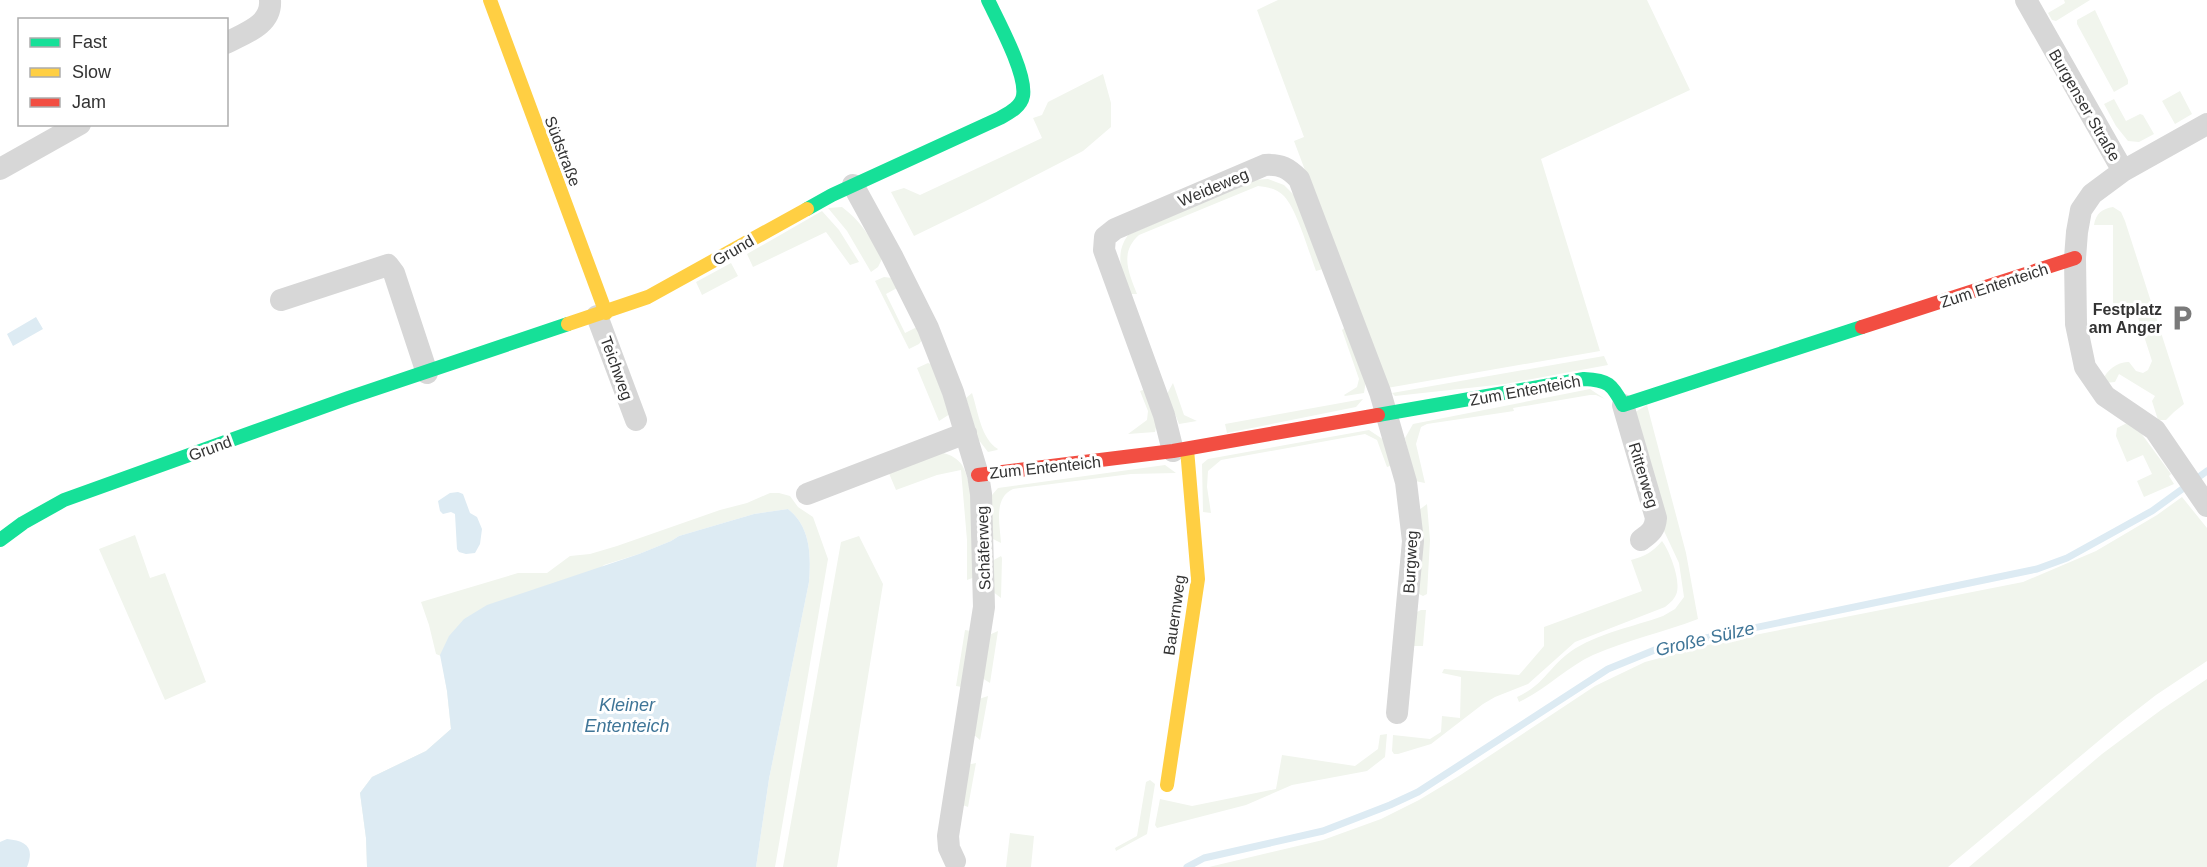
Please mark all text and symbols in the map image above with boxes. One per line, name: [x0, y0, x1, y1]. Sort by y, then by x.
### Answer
legend: [18, 18, 228, 126]
text: Fast: [72, 32, 107, 52]
street label: Burgenser Straße: [2046, 46, 2124, 164]
text: Slow: [72, 62, 112, 82]
text: Jam: [72, 92, 106, 112]
street label: Südstraße: [541, 114, 584, 189]
street label: Weideweg: [1176, 165, 1251, 210]
street label: Grund: [710, 232, 757, 269]
street label: Zum Ententeich: [1938, 260, 2050, 311]
place label: Festplatz am Anger: [2089, 301, 2162, 336]
parking icon: Festplatz am Anger: [2167, 303, 2197, 333]
street label: Teichweg: [597, 334, 636, 402]
street label: Zum Ententeich: [1468, 372, 1582, 409]
street label: Grund: [186, 433, 234, 464]
street label: Ritterweg: [1626, 440, 1662, 510]
street label: Zum Ententeich: [988, 453, 1102, 482]
street label: Schäferweg: [974, 505, 993, 591]
street label: Burgweg: [1400, 530, 1421, 594]
street label: Bauernweg: [1160, 574, 1189, 656]
water label: Große Sülze: [1654, 618, 1756, 660]
water label: Kleiner Ententeich: [584, 695, 670, 736]

